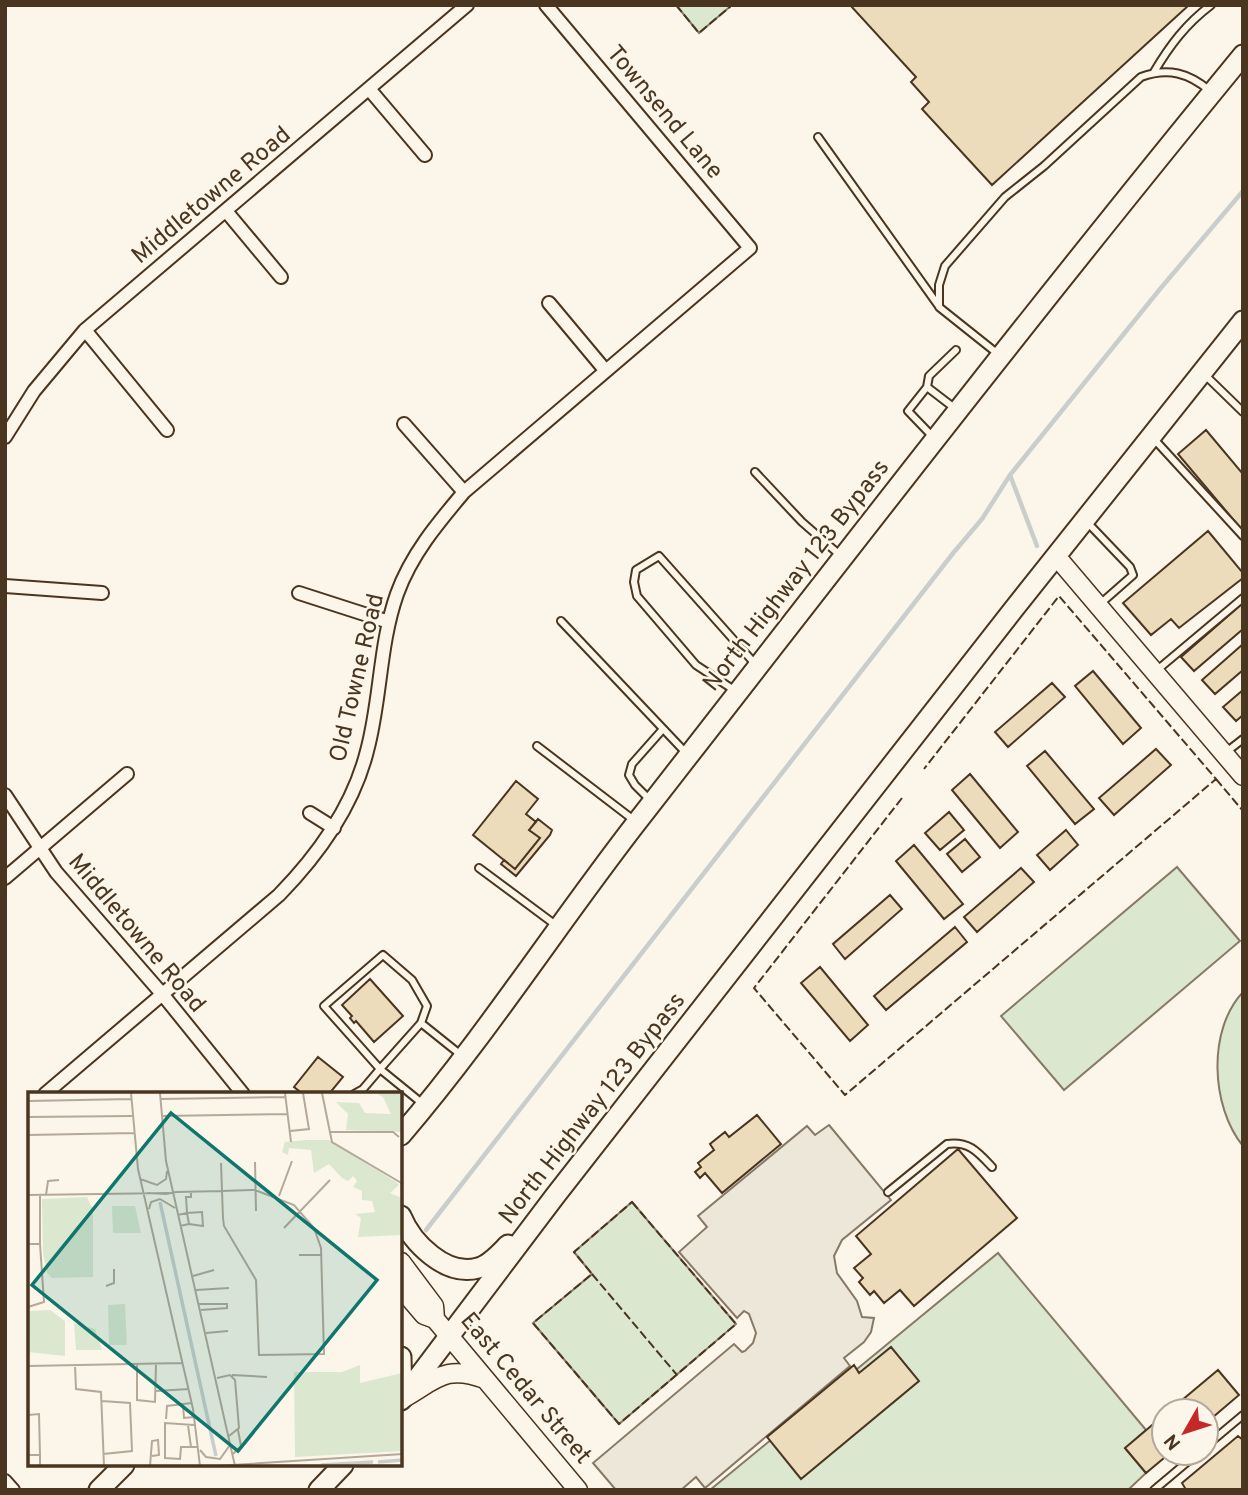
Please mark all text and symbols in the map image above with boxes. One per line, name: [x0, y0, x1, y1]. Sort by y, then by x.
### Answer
street label: Townsend Lane: [599, 40, 729, 186]
street label: Middletowne Road: [126, 121, 298, 271]
street label: North Highway 123 Bypass: [697, 454, 897, 698]
street label: Old Towne Road: [324, 591, 392, 765]
street label: Middletowne Road: [61, 848, 211, 1020]
street label: North Highway 123 Bypass: [493, 987, 693, 1231]
inset map: [28, 1092, 402, 1467]
street label: East Cedar Street: [453, 1307, 597, 1471]
north arrow: [1150, 1397, 1220, 1467]
text: N: [1160, 1429, 1187, 1454]

